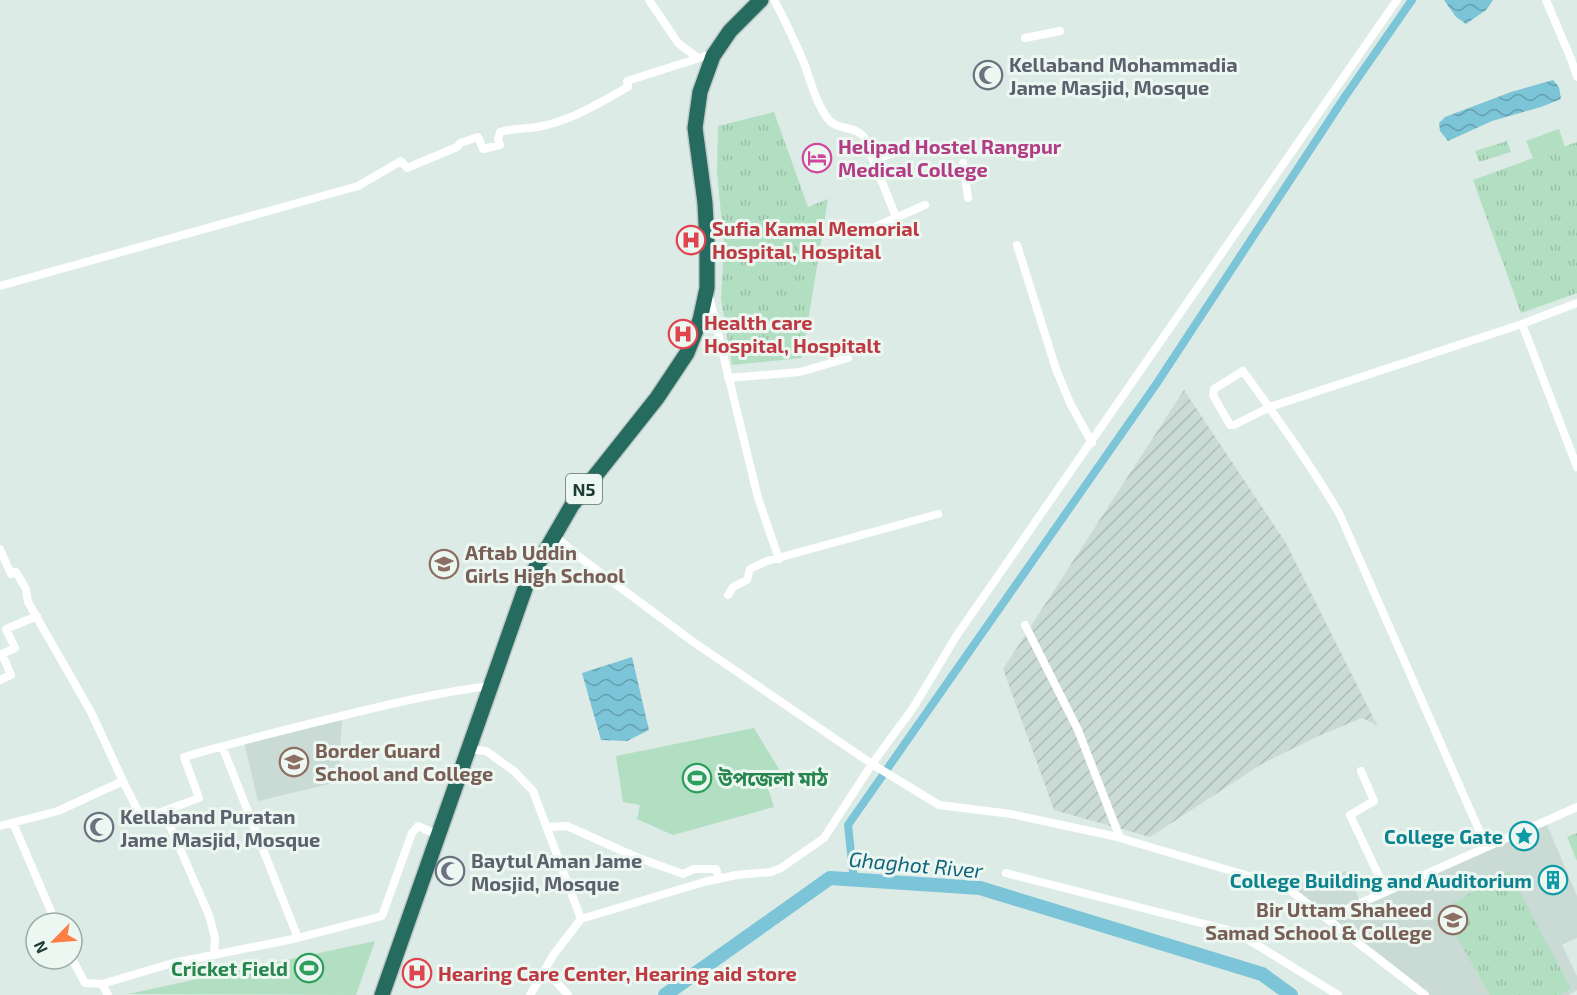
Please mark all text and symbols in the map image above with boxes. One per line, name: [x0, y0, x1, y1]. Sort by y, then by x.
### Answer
place label: Kellaband Mohammadia Jame Masjid, Mosque: [1009, 52, 1238, 99]
mosque icon: Kellaband Mohammadia Jame Masjid, Mosque: [972, 59, 1004, 91]
place label: Helipad Hostel Rangpur Medical College: [838, 134, 1062, 181]
hotel icon: Helipad Hostel Rangpur Medical College: [801, 142, 833, 174]
place label: Sufia Kamal Memorial Hospital, Hospital: [712, 216, 920, 263]
hospital icon: Sufia Kamal Memorial Hospital, Hospital: [675, 224, 707, 256]
place label: Health care Hospital, Hospitalt: [704, 310, 881, 357]
hospital icon: Health care Hospital, Hospitalt: [667, 318, 699, 350]
road number: N5: [566, 474, 602, 504]
place label: Aftab Uddin Girls High School: [465, 540, 625, 587]
school or university icon: Aftab Uddin Girls High School: [428, 548, 460, 580]
place label: Border Guard School and College: [315, 738, 493, 785]
school or university icon: Border Guard School and College: [278, 746, 310, 778]
sports icon: উপজেলা মাঠ: [681, 762, 713, 794]
place label: উপজেলা মাঠ: [717, 766, 829, 790]
place label: Kellaband Puratan Jame Masjid, Mosque: [120, 804, 320, 851]
mosque icon: Kellaband Puratan Jame Masjid, Mosque: [83, 811, 115, 843]
place icon: College Gate: [1508, 820, 1540, 852]
place label: College Gate: [1384, 824, 1503, 848]
water label: Ghaghot River: [848, 846, 985, 882]
place label: Baytul Aman Jame Mosjid, Mosque: [471, 848, 642, 895]
mosque icon: Baytul Aman Jame Mosjid, Mosque: [434, 855, 466, 887]
building icon: College Building and Auditorium: [1537, 864, 1569, 896]
place label: College Building and Auditorium: [1230, 868, 1532, 892]
place label: Bir Uttam Shaheed Samad School & College: [1205, 897, 1432, 944]
school or university icon: Bir Uttam Shaheed Samad School & College: [1437, 904, 1469, 936]
north arrow: [24, 911, 84, 971]
text: N: [29, 938, 51, 957]
sports icon: Cricket Field: [293, 952, 325, 984]
place label: Cricket Field: [171, 956, 288, 980]
hospital icon: Hearing Care Center, Hearing aid store: [401, 957, 433, 989]
place label: Hearing Care Center, Hearing aid store: [438, 961, 797, 985]

